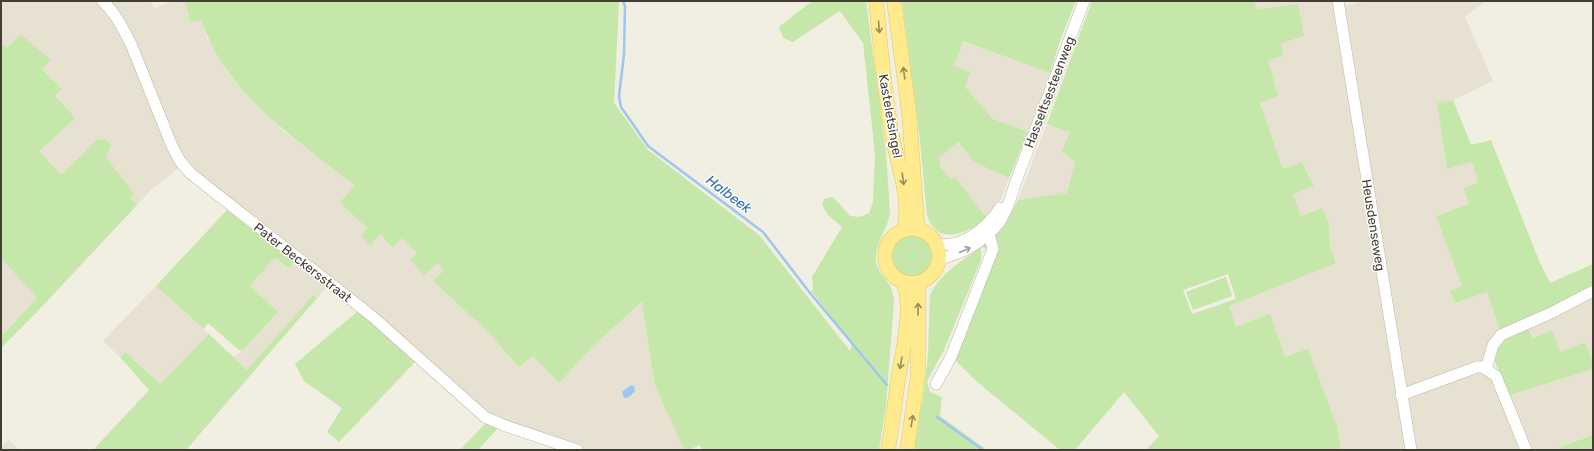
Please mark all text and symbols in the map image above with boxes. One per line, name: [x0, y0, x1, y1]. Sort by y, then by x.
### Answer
one-way arrow: [875, 20, 882, 33]
street label: Hasseltsesteenweg: [1021, 34, 1079, 151]
one-way arrow: [900, 67, 908, 80]
street label: Kasteletsingel: [875, 73, 905, 160]
water label: Halbeek: [703, 172, 756, 218]
one-way arrow: [899, 172, 907, 185]
street label: Heusdenseweg: [1358, 178, 1388, 272]
street label: Pater Beckersstraat: [251, 220, 355, 305]
one-way arrow: [958, 246, 970, 253]
one-way arrow: [914, 303, 922, 316]
one-way arrow: [897, 356, 905, 369]
one-way arrow: [908, 415, 916, 428]

